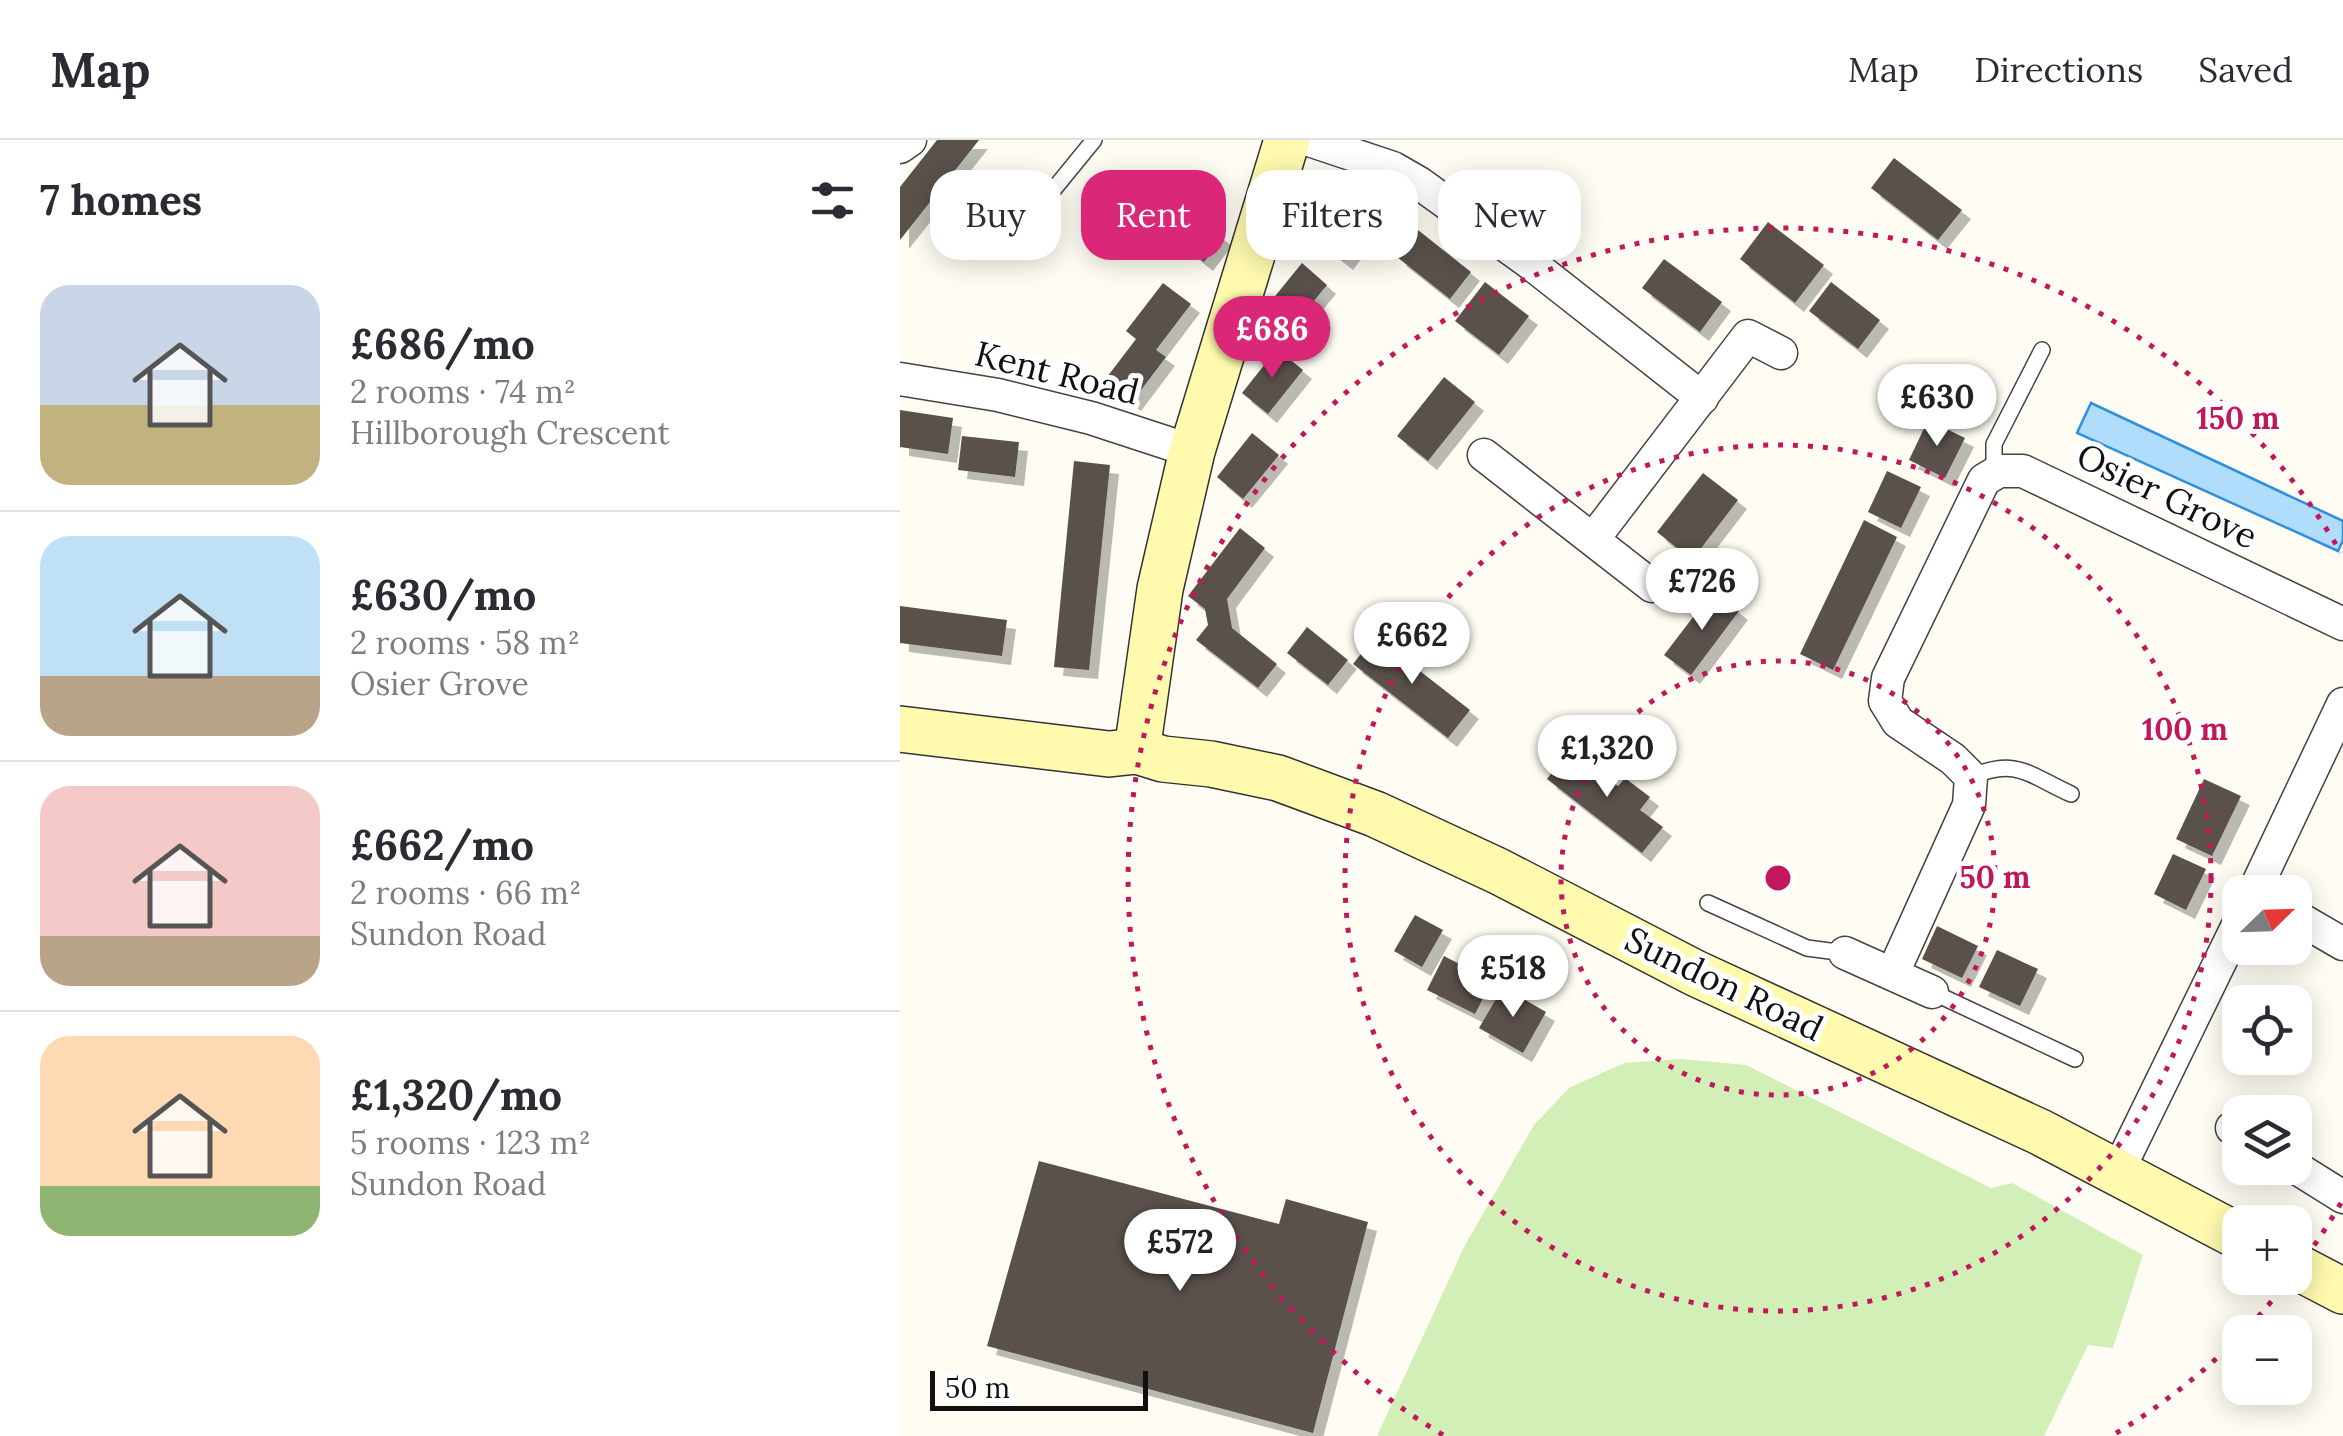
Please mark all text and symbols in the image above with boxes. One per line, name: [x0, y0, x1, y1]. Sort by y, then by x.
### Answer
text: Map: [50, 39, 150, 100]
text: Map: [1848, 47, 1919, 92]
text: Directions: [1974, 47, 2143, 92]
text: Saved: [2198, 47, 2293, 92]
chip: Buy: [930, 170, 1061, 260]
chip: Rent: [1081, 170, 1226, 260]
chip: Filters: [1246, 170, 1418, 260]
chip: New: [1438, 170, 1581, 260]
text: 7 homes: [40, 173, 202, 227]
icon: filters: [805, 173, 860, 228]
pin: £686: [1213, 296, 1331, 381]
text: £686: [1235, 308, 1309, 349]
text: £686/mo: [350, 317, 535, 371]
icon: home: [120, 325, 240, 445]
street label: Kent Road: [971, 330, 1144, 415]
pin: £630: [1878, 364, 1996, 449]
text: 2 rooms · 74 m²: [350, 371, 576, 412]
text: £630: [1899, 376, 1975, 417]
text: 150 m: [2197, 399, 2280, 437]
text: Hillborough Crescent: [350, 412, 670, 453]
street label: Osier Grove: [2070, 432, 2265, 559]
pin: £726: [1643, 548, 1761, 633]
text: £726: [1668, 560, 1736, 601]
text: £630/mo: [350, 568, 536, 622]
icon: home: [120, 576, 240, 696]
pin: £662: [1353, 602, 1471, 687]
text: £662: [1376, 614, 1448, 655]
text: 2 rooms · 58 m²: [350, 622, 580, 663]
text: Osier Grove: [350, 663, 529, 704]
text: 100 m: [2142, 710, 2228, 748]
pin: £1,320: [1526, 715, 1688, 800]
text: £1,320: [1560, 727, 1654, 768]
text: £662/mo: [350, 818, 534, 872]
icon: home: [120, 826, 240, 946]
text: 50 m: [1960, 858, 2031, 896]
centre of rings: [1760, 860, 1796, 896]
text: 2 rooms · 66 m²: [350, 872, 581, 913]
north arrow: [2222, 875, 2312, 965]
map controls: [2222, 875, 2312, 1405]
text: Sundon Road: [350, 913, 546, 954]
street label: Sundon Road: [1618, 916, 1831, 1051]
pin: £518: [1454, 935, 1572, 1020]
text: £518: [1480, 947, 1546, 988]
button: locate: [2222, 985, 2312, 1075]
text: £1,320/mo: [350, 1068, 562, 1122]
icon: home: [120, 1076, 240, 1196]
button: layers: [2222, 1095, 2312, 1185]
text: 5 rooms · 123 m²: [350, 1122, 591, 1163]
text: Sundon Road: [350, 1163, 546, 1204]
button: +: [2222, 1205, 2312, 1295]
pin: £572: [1121, 1209, 1239, 1294]
text: £572: [1146, 1221, 1214, 1262]
button: −: [2222, 1315, 2312, 1405]
scale bar: [930, 1366, 1148, 1410]
text: 50 m: [945, 1370, 1010, 1406]

